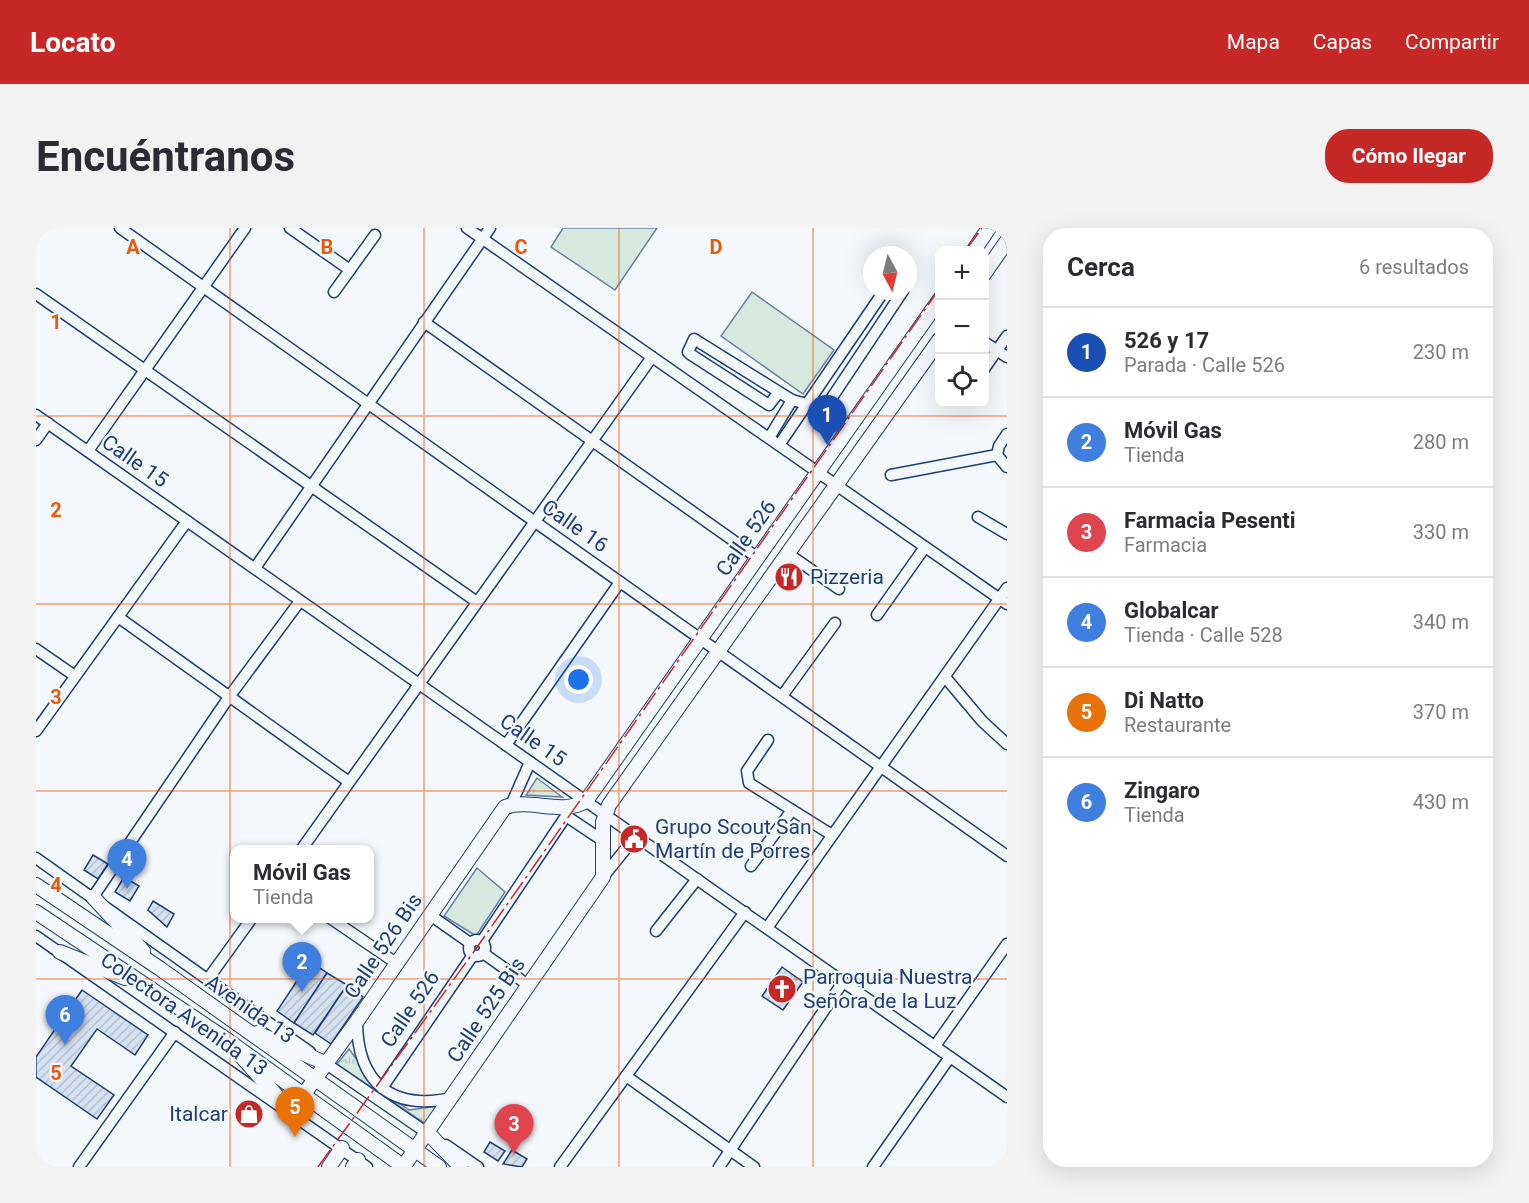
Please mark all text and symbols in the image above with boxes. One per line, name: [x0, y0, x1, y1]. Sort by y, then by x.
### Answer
text: Locato: [30, 26, 115, 59]
text: Mapa: [1227, 30, 1280, 54]
text: Capas: [1313, 30, 1372, 54]
text: Compartir: [1405, 30, 1499, 54]
button: Cómo llegar: [1325, 129, 1493, 183]
text: Encuéntranos: [36, 132, 295, 181]
text: A: [126, 235, 140, 259]
text: B: [321, 235, 333, 259]
text: C: [514, 235, 528, 259]
text: D: [710, 235, 723, 259]
north arrow: [863, 246, 917, 300]
map controls: [935, 246, 989, 408]
button: +: [935, 246, 989, 300]
text: Cerca: [1067, 252, 1135, 282]
text: 6 resultados: [1359, 255, 1469, 279]
button: −: [935, 300, 989, 354]
text: 1: [50, 310, 62, 334]
text: 526 y 17: [1124, 328, 1209, 353]
text: 1: [1081, 340, 1092, 364]
text: 230 m: [1413, 340, 1469, 364]
text: Parada · Calle 526: [1124, 353, 1285, 377]
button: locate: [935, 354, 989, 408]
pin: 1: [808, 396, 846, 445]
text: Móvil Gas: [1124, 418, 1222, 443]
street label: Calle 15: [97, 430, 173, 492]
text: 2: [1081, 430, 1092, 454]
text: 280 m: [1413, 430, 1469, 454]
text: Tienda: [1124, 443, 1185, 467]
street label: Calle 16: [537, 495, 613, 557]
street label: Calle 526: [711, 495, 781, 581]
text: 2: [50, 498, 62, 522]
text: Farmacia Pesenti: [1124, 508, 1296, 533]
text: 3: [1081, 520, 1092, 544]
text: 330 m: [1413, 520, 1469, 544]
text: Farmacia: [1124, 533, 1207, 557]
restaurant icon: Pizzeria: [773, 561, 805, 593]
place label: Pizzeria: [810, 565, 884, 589]
text: Globalcar: [1124, 598, 1219, 623]
text: 4: [1081, 610, 1092, 634]
text: 340 m: [1413, 610, 1469, 634]
text: Tienda · Calle 528: [1124, 623, 1283, 647]
your location: [564, 665, 593, 694]
text: 3: [50, 685, 62, 709]
text: Di Natto: [1124, 688, 1204, 713]
text: 5: [1081, 700, 1092, 724]
text: 370 m: [1413, 700, 1469, 724]
street label: Calle 15: [495, 709, 571, 771]
text: Restaurante: [1124, 713, 1231, 737]
text: Zingaro: [1124, 778, 1200, 803]
text: 6: [1081, 790, 1092, 814]
text: 430 m: [1413, 790, 1469, 814]
text: Tienda: [1124, 803, 1185, 827]
place label: Grupo Scout San Martín de Porres: [655, 815, 812, 863]
public building icon: Grupo Scout San Martín de Porres: [618, 823, 650, 855]
pin: 4: [108, 840, 146, 889]
popup: [230, 845, 374, 923]
text: Móvil Gas: [253, 860, 351, 885]
text: 4: [50, 873, 62, 897]
text: Tienda: [253, 885, 314, 909]
street label: Calle 526 Bis: [339, 889, 427, 1003]
pin: 2: [282, 942, 322, 992]
street label: Colectora Avenida 13: [96, 947, 272, 1081]
street label: Calle 525 Bis: [442, 953, 530, 1067]
place label: Parroquia Nuestra Señora de la Luz: [803, 965, 972, 1013]
street label: Calle 526: [376, 966, 444, 1052]
street label: Avenida 13: [201, 970, 299, 1048]
church icon: Parroquia Nuestra Señora de la Luz: [766, 973, 798, 1005]
pin: 6: [45, 996, 84, 1045]
text: 5: [50, 1061, 62, 1085]
pin: 5: [276, 1088, 314, 1137]
shop icon: Italcar: [233, 1098, 265, 1130]
place label: Italcar: [169, 1102, 228, 1126]
pin: 3: [494, 1104, 534, 1154]

